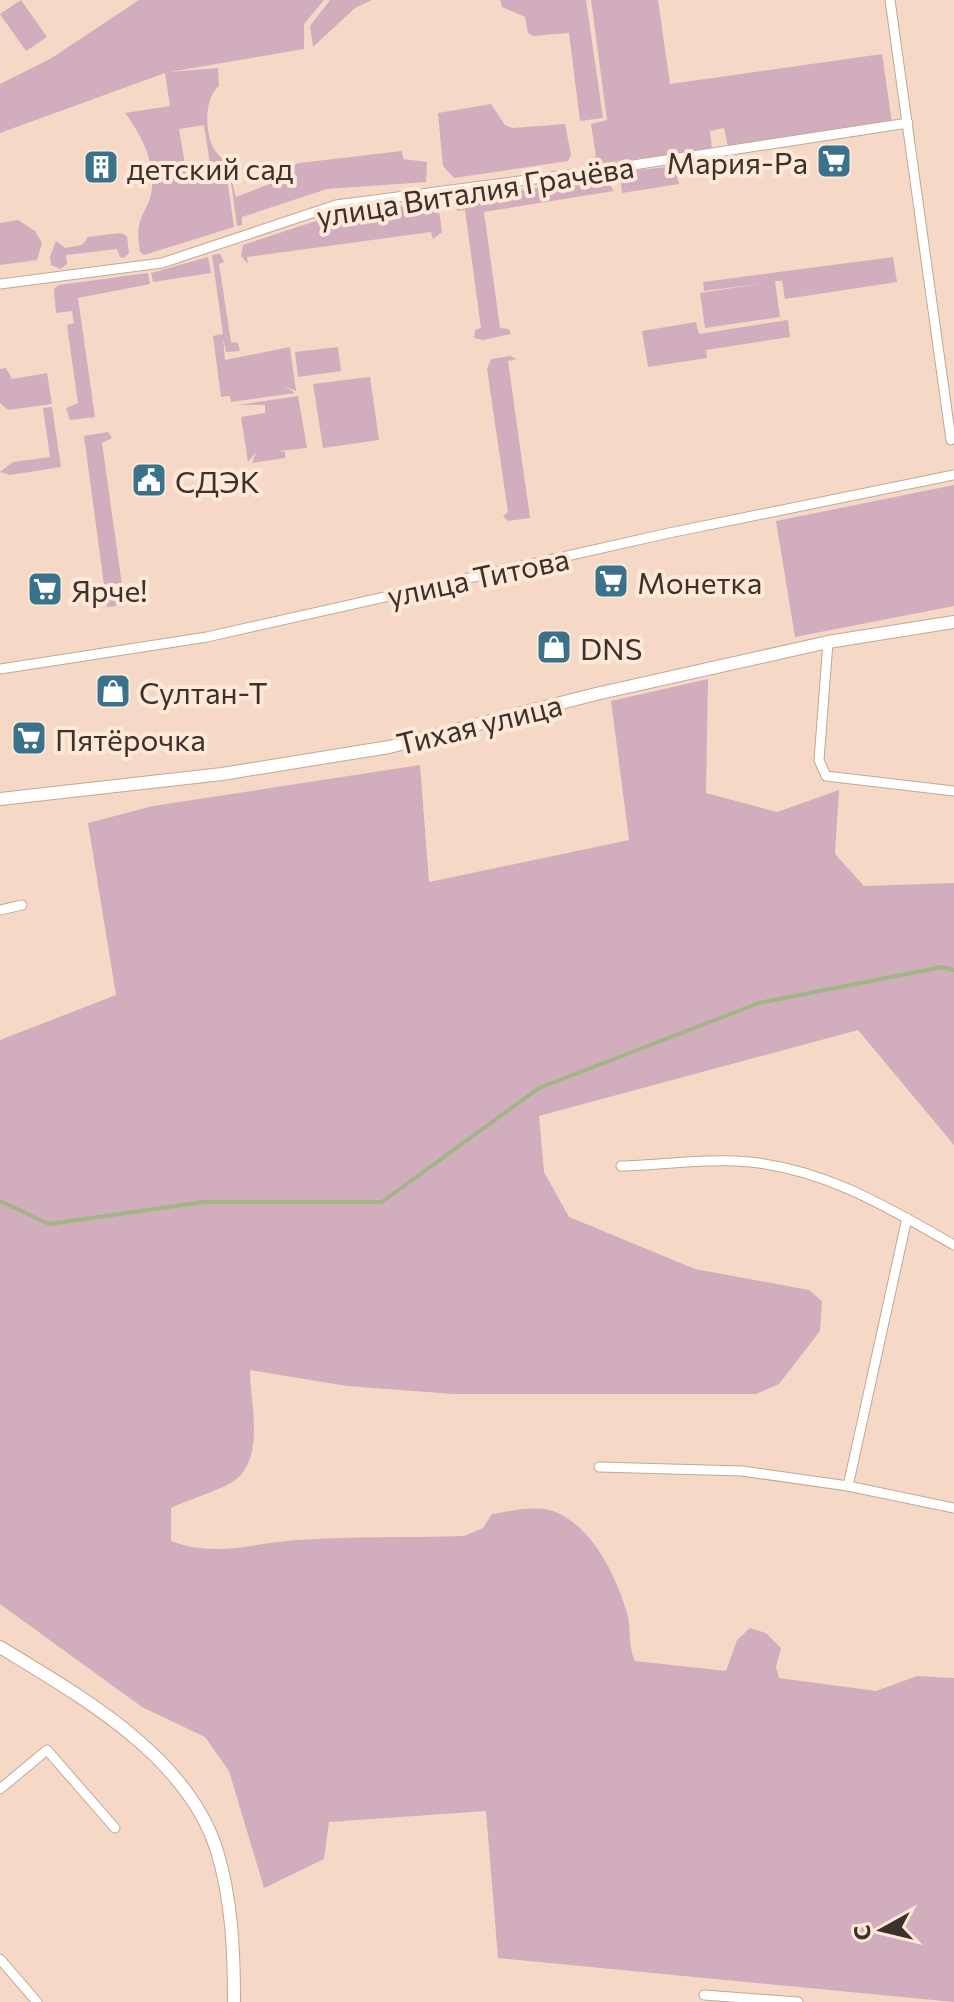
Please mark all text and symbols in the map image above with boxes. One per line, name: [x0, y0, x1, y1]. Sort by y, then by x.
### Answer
supermarket icon: Мария-Ра: [815, 142, 853, 180]
place label: Мария-Ра: [666, 143, 808, 180]
street label: улица Виталия Грачёва: [314, 147, 636, 233]
building icon: детский сад: [82, 148, 120, 186]
place label: детский сад: [127, 149, 293, 186]
public building icon: СДЭК: [130, 461, 168, 499]
place label: СДЭК: [175, 462, 260, 499]
street label: улица Титова: [384, 539, 572, 613]
supermarket icon: Монетка: [592, 562, 630, 600]
place label: Монетка: [637, 563, 762, 600]
supermarket icon: Ярче!: [26, 570, 64, 608]
place label: Ярче!: [71, 571, 147, 608]
shop icon: DNS: [535, 628, 573, 666]
place label: DNS: [580, 629, 642, 666]
shop icon: Султан-Т: [94, 672, 132, 710]
place label: Султан-Т: [139, 673, 268, 710]
street label: Тихая улица: [393, 685, 565, 761]
supermarket icon: Пятёрочка: [10, 719, 48, 757]
place label: Пятёрочка: [55, 720, 206, 757]
north arrow: [842, 1890, 922, 1970]
text: С: [847, 1924, 876, 1942]

